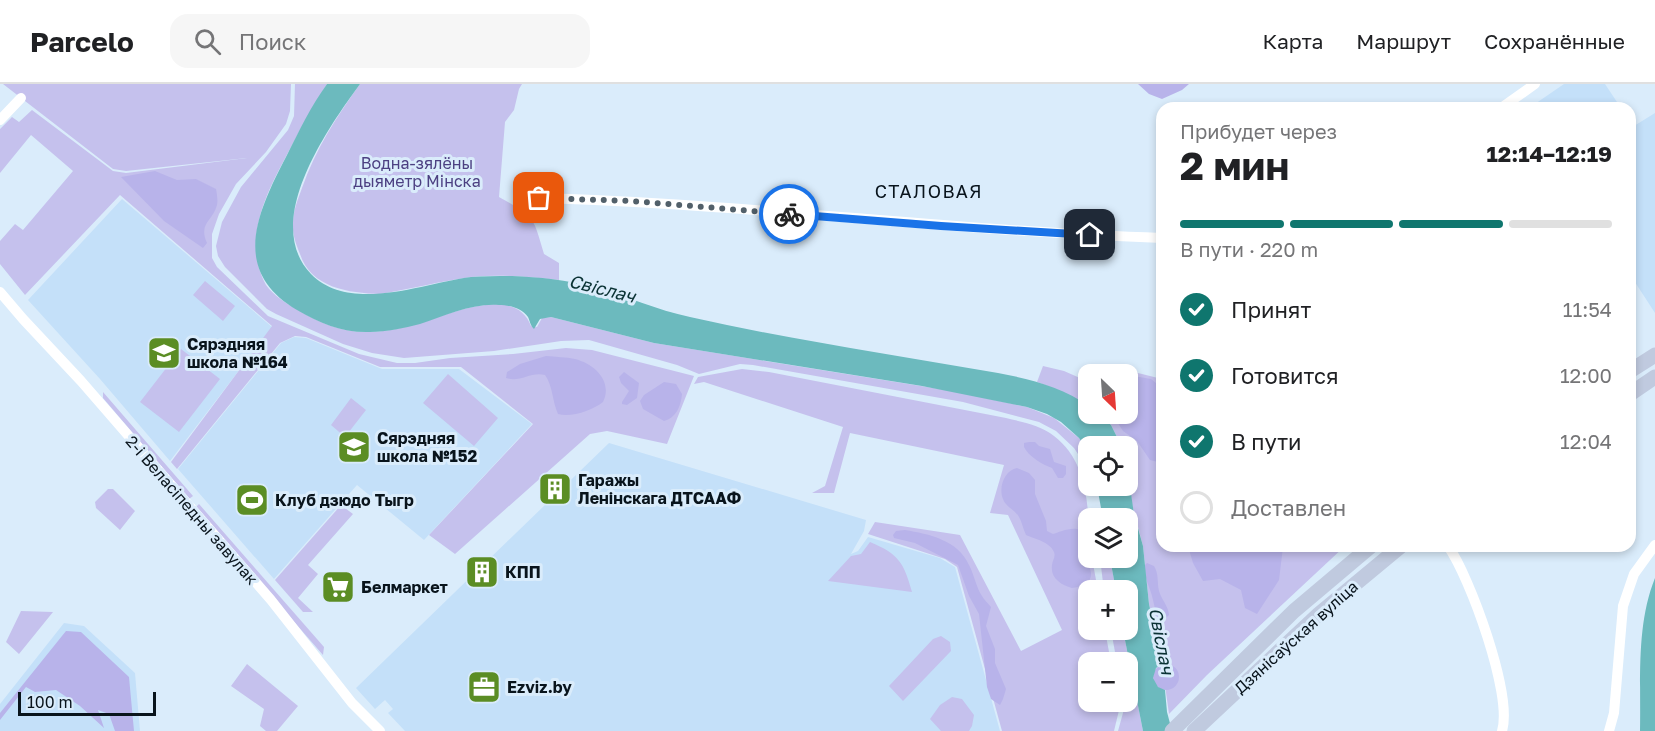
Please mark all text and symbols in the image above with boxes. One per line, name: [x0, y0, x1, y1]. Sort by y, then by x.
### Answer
search box: [170, 14, 590, 68]
text: Parcelo: [30, 25, 134, 58]
icon: search: [191, 25, 224, 58]
text: Поиск: [239, 28, 307, 55]
text: Карта: [1262, 28, 1323, 54]
text: Маршрут: [1356, 28, 1451, 54]
text: Сохранённые: [1484, 28, 1625, 54]
text: Прибудет через: [1180, 119, 1337, 143]
text: 12:14–12:19: [1486, 140, 1612, 167]
text: 2 мин: [1180, 142, 1289, 189]
park label: Водна-зялёны дыяметр Мінска: [353, 153, 481, 191]
pin: [513, 172, 564, 223]
district label: СТАЛОВАЯ: [875, 180, 983, 202]
icon: bag: [522, 181, 555, 214]
courier: [759, 184, 819, 244]
icon: bike: [773, 198, 806, 231]
pin: [1064, 209, 1115, 260]
icon: home: [1073, 218, 1106, 251]
text: В пути · 220 m: [1180, 237, 1318, 261]
water label: Свіслач: [567, 269, 639, 307]
icon: check: [1180, 293, 1213, 326]
text: Принят: [1231, 296, 1311, 323]
text: 11:54: [1563, 297, 1612, 321]
place label: Сярэдняя школа №164: [187, 334, 288, 372]
school or university icon: Сярэдняя школа №164: [146, 335, 182, 371]
icon: check: [1180, 359, 1213, 392]
text: Готовится: [1231, 362, 1339, 389]
text: 12:00: [1560, 363, 1612, 387]
north arrow: [1078, 364, 1138, 424]
map controls: [1078, 364, 1138, 712]
icon: check: [1180, 425, 1213, 458]
place label: Сярэдняя школа №152: [377, 428, 477, 466]
text: В пути: [1231, 428, 1301, 455]
school or university icon: Сярэдняя школа №152: [336, 429, 372, 465]
text: 12:04: [1560, 429, 1612, 453]
street label: 2-і Веласіпедны завулак: [122, 431, 262, 589]
button: locate: [1078, 436, 1138, 496]
place label: Гаражы Ленінскага ДТСААФ: [578, 470, 742, 508]
building icon: Гаражы Ленінскага ДТСААФ: [537, 471, 573, 507]
sports icon: Клуб дзюдо Тыгр: [234, 482, 270, 518]
place label: Клуб дзюдо Тыгр: [275, 490, 414, 510]
text: Доставлен: [1231, 494, 1346, 521]
button: layers: [1078, 508, 1138, 568]
building icon: КПП: [464, 554, 500, 590]
place label: КПП: [505, 562, 541, 582]
supermarket icon: Белмаркет: [320, 569, 356, 605]
street label: Дзянісаўская вуліца: [1230, 576, 1362, 698]
place label: Белмаркет: [361, 577, 448, 597]
button: +: [1078, 580, 1138, 640]
water label: Свіслач: [1145, 605, 1179, 677]
button: −: [1078, 652, 1138, 712]
office icon: Ezviz.by: [466, 669, 502, 705]
place label: Ezviz.by: [507, 677, 572, 697]
scale bar: [18, 689, 156, 716]
text: 100 m: [27, 692, 73, 712]

